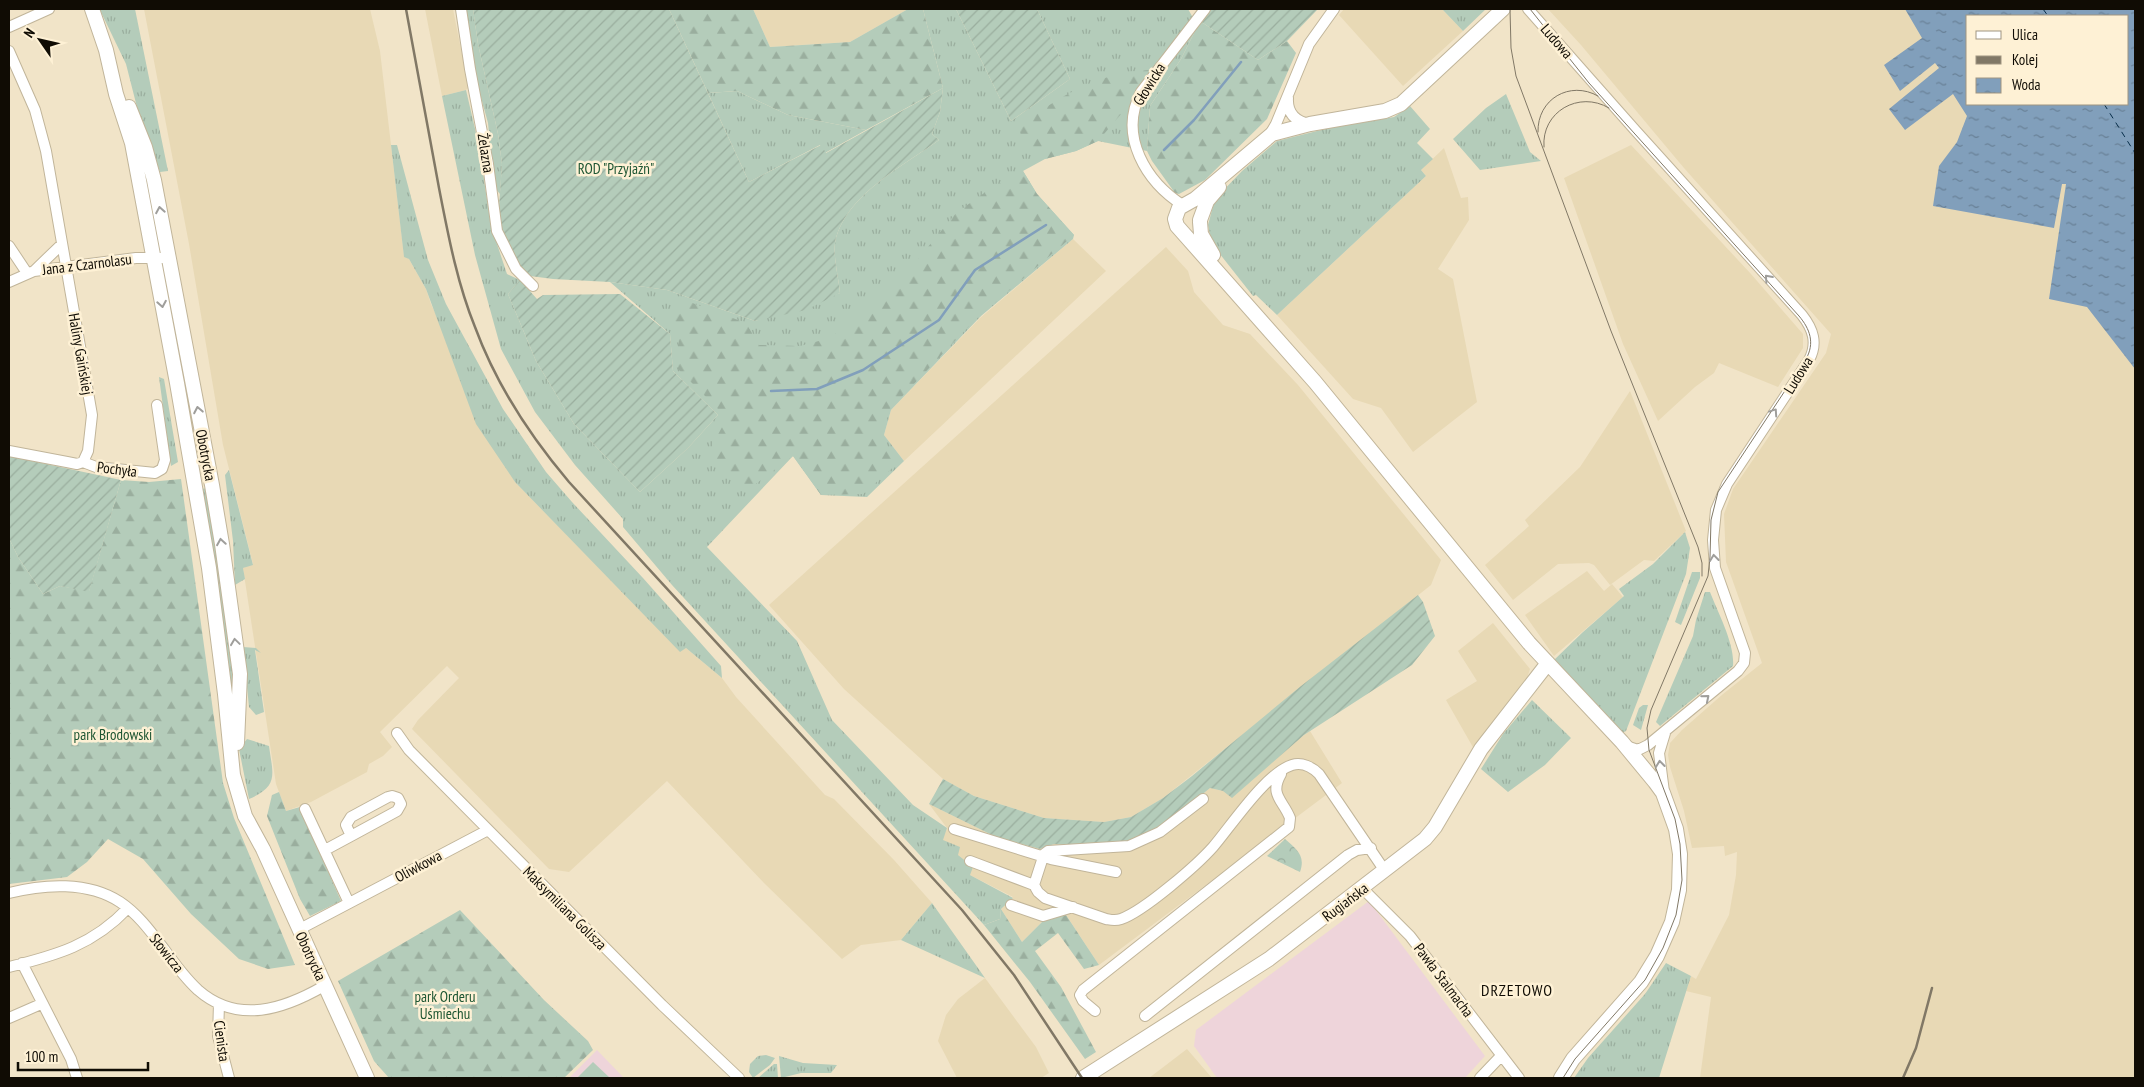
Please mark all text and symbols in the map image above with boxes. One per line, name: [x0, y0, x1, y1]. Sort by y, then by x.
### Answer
north arrow: [15, 15, 65, 65]
legend: [1966, 15, 2129, 105]
street label: Ludowa: [1537, 20, 1577, 62]
text: N: [20, 25, 39, 41]
text: Ulica: [2012, 25, 2038, 44]
text: Kolej: [2012, 50, 2038, 69]
street label: Głowicka: [1129, 59, 1169, 109]
text: Woda: [2012, 75, 2041, 94]
street label: Żelazna: [474, 132, 498, 174]
park label: ROD "Przyjaźń": [578, 159, 654, 178]
one-way arrow: [155, 206, 165, 214]
street label: Jana z Czarnolasu: [40, 249, 133, 279]
one-way arrow: [1765, 274, 1774, 283]
one-way arrow: [156, 300, 166, 309]
street label: Haliny Gaińskiej: [64, 312, 98, 396]
street label: Ludowa: [1779, 353, 1817, 397]
one-way arrow: [193, 405, 203, 414]
one-way arrow: [1768, 408, 1777, 418]
street label: Obotrycka: [192, 428, 220, 482]
street label: Pochyła: [96, 457, 138, 481]
one-way arrow: [216, 537, 227, 545]
one-way arrow: [1709, 554, 1720, 562]
one-way arrow: [231, 638, 241, 646]
one-way arrow: [1700, 694, 1709, 703]
park label: park Brodowski: [74, 725, 152, 744]
one-way arrow: [1655, 759, 1666, 767]
street label: Oliwkowa: [391, 846, 445, 886]
street label: Maksymiliana Golisza: [519, 862, 611, 954]
street label: Rugiańska: [1318, 878, 1372, 926]
street label: Obotrycka: [291, 928, 331, 984]
street label: Słowicza: [146, 929, 188, 977]
street label: Pawła Stalmacha: [1410, 939, 1478, 1021]
district label: DRZETOWO: [1481, 980, 1553, 1000]
park label: park Orderu Uśmiechu: [415, 987, 475, 1023]
street label: Cienista: [210, 1019, 234, 1063]
scale bar: [18, 1040, 148, 1072]
text: 100 m: [25, 1047, 58, 1066]

